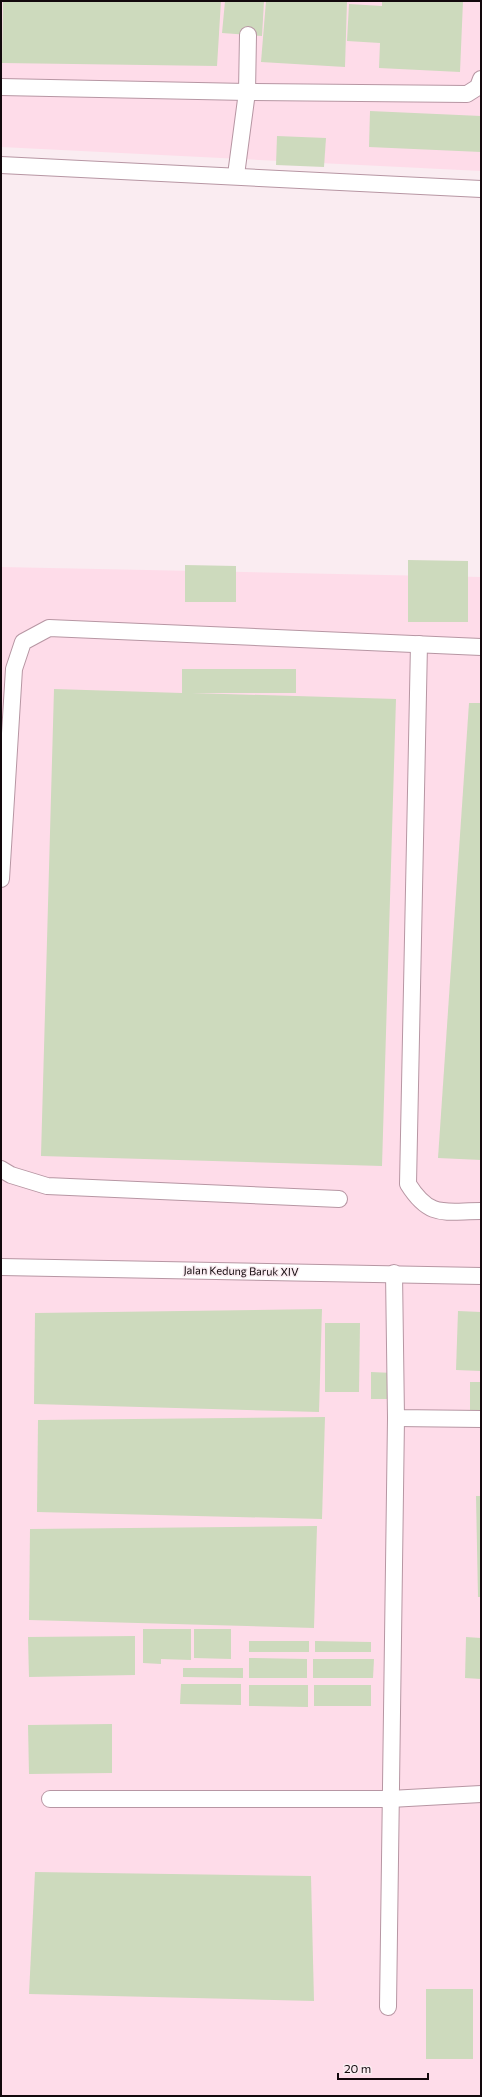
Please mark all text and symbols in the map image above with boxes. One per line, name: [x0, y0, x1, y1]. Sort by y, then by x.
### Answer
street label: Jalan Kedung Baruk XIV: [183, 1263, 299, 1279]
scale bar: [338, 2055, 428, 2081]
text: 20 m: [344, 2061, 371, 2075]

